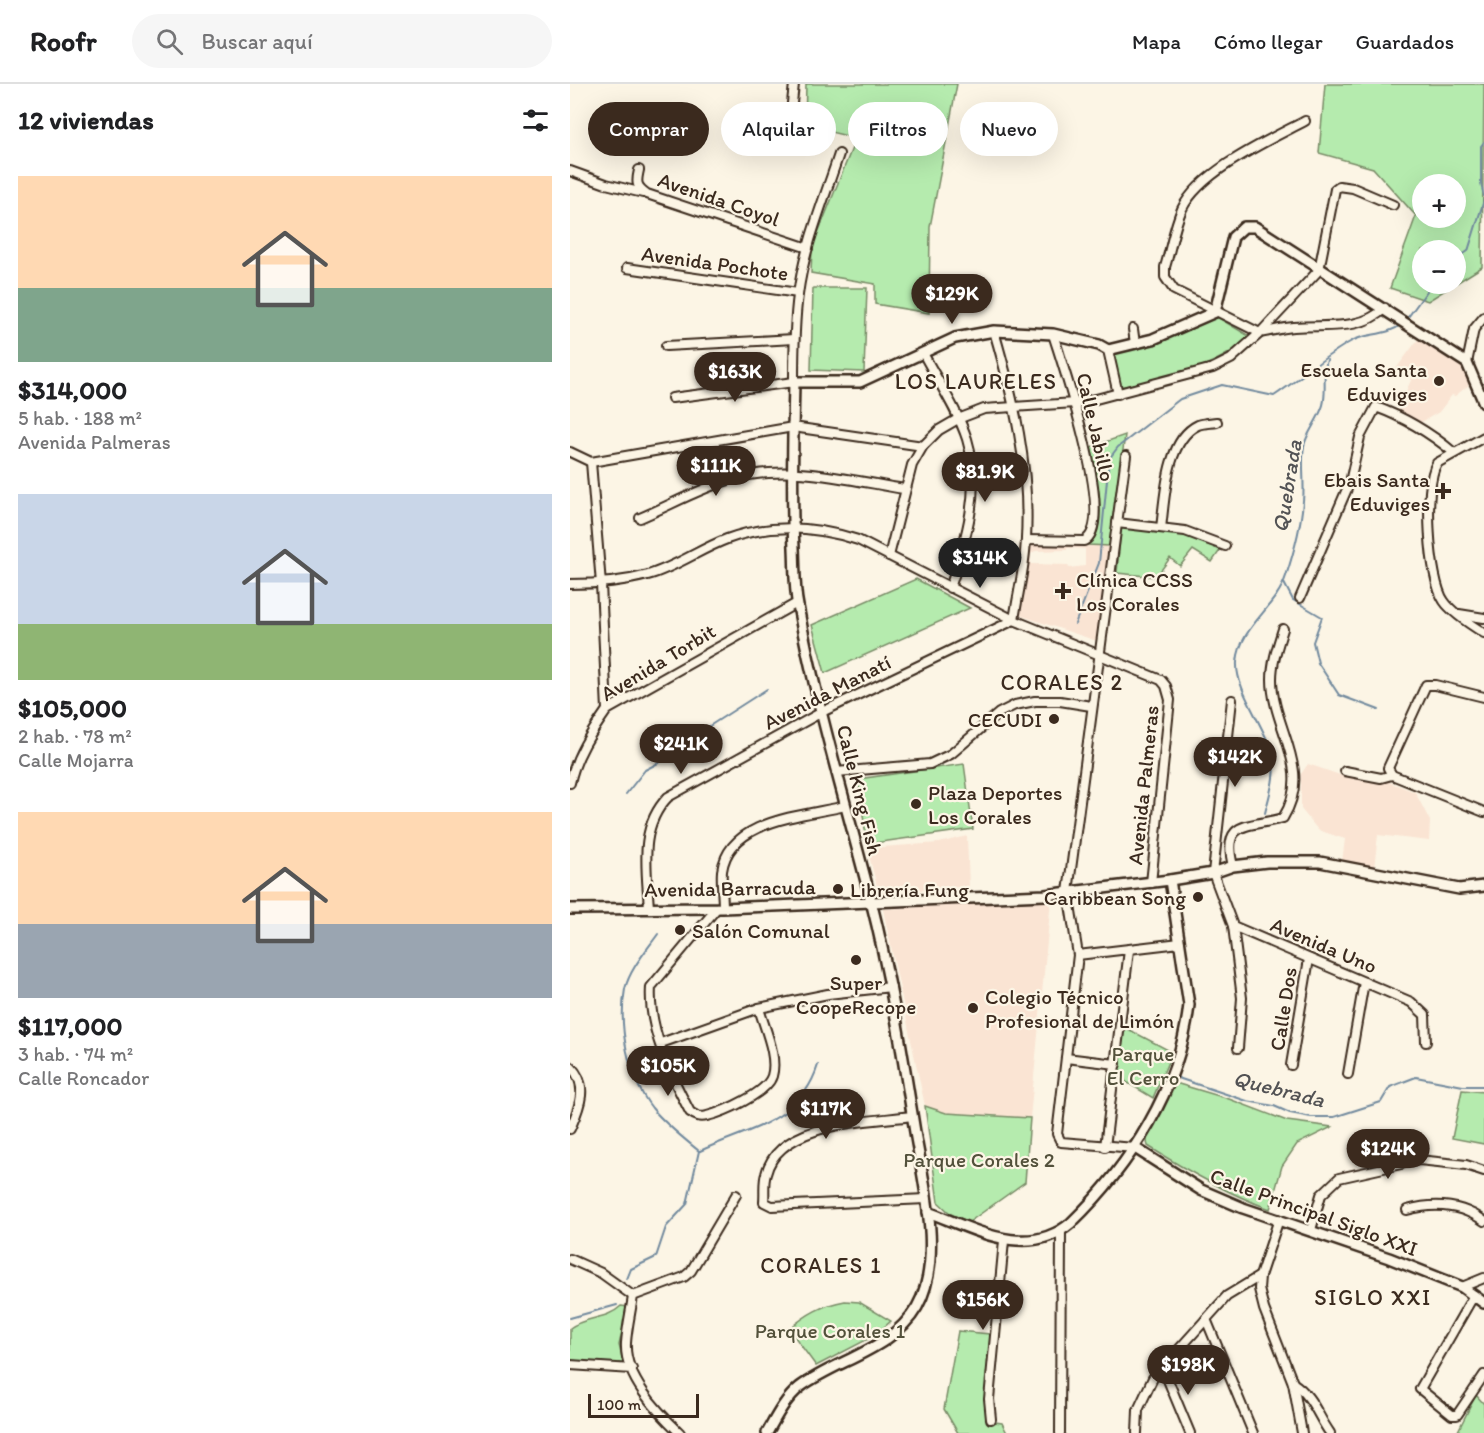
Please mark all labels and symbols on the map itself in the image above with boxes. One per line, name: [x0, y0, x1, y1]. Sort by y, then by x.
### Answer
street label: Avenida Coyol: [655, 166, 783, 232]
street label: Avenida Pochote: [640, 240, 790, 286]
pin: $129K: [910, 274, 994, 325]
pin: $163K: [693, 352, 777, 403]
place label: Escuela Santa Eduviges: [1301, 357, 1427, 406]
district label: LOS LAURELES: [895, 368, 1057, 395]
street label: Calle Jabillo: [1071, 370, 1121, 484]
marker: Escuela Santa Eduviges: [1432, 374, 1446, 388]
water label: Quebrada: [1266, 437, 1308, 534]
pin: $111K: [674, 446, 758, 497]
pin: $81.9K: [936, 452, 1034, 503]
place label: Ebais Santa Eduviges: [1324, 467, 1430, 516]
marker: Ebais Santa Eduviges: [1434, 482, 1452, 500]
pin: $314K: [938, 538, 1022, 589]
place label: Clínica CCSS Los Corales: [1076, 567, 1193, 616]
marker: Clínica CCSS Los Corales: [1054, 582, 1072, 600]
street label: Avenida Torbit: [596, 618, 720, 706]
street label: Avenida Manatí: [759, 649, 895, 735]
district label: CORALES 2: [1000, 669, 1124, 696]
street label: Avenida Palmeras: [1122, 704, 1164, 866]
place label: CECUDI: [968, 707, 1042, 732]
marker: CECUDI: [1047, 712, 1061, 726]
street label: Calle King Fish: [832, 722, 888, 858]
pin: $241K: [639, 724, 723, 775]
pin: $142K: [1193, 737, 1277, 788]
place label: Plaza Deportes Los Corales: [928, 780, 1062, 829]
marker: Plaza Deportes Los Corales: [909, 797, 923, 811]
street label: Avenida Barracuda: [644, 874, 816, 902]
place label: Librería Fung: [850, 877, 969, 902]
marker: Librería Fung: [831, 882, 845, 896]
place label: Caribbean Song: [1044, 885, 1186, 910]
marker: Caribbean Song: [1191, 890, 1205, 904]
street label: Avenida Uno: [1267, 911, 1381, 979]
place label: Salón Comunal: [692, 918, 830, 943]
marker: Salón Comunal: [673, 923, 687, 937]
marker: Super CoopeRecope: [849, 953, 863, 967]
street label: Calle Dos: [1264, 965, 1302, 1053]
place label: Super CoopeRecope: [796, 970, 916, 1019]
place label: Colegio Técnico Profesional de Limón: [985, 984, 1174, 1033]
marker: Colegio Técnico Profesional de Limón: [966, 1001, 980, 1015]
park label: Parque El Cerro: [1107, 1041, 1179, 1090]
pin: $105K: [626, 1046, 710, 1097]
water label: Quebrada: [1231, 1065, 1328, 1113]
pin: $117K: [784, 1089, 868, 1140]
pin: $124K: [1346, 1129, 1430, 1180]
park label: Parque Corales 2: [903, 1147, 1055, 1172]
street label: Calle Principal Siglo XXI: [1207, 1163, 1421, 1261]
district label: CORALES 1: [760, 1252, 882, 1279]
pin: $156K: [941, 1280, 1025, 1331]
district label: SIGLO XXI: [1314, 1284, 1432, 1311]
park label: Parque Corales 1: [755, 1318, 905, 1343]
pin: $198K: [1146, 1345, 1230, 1396]
scale bar: [588, 1391, 699, 1418]

